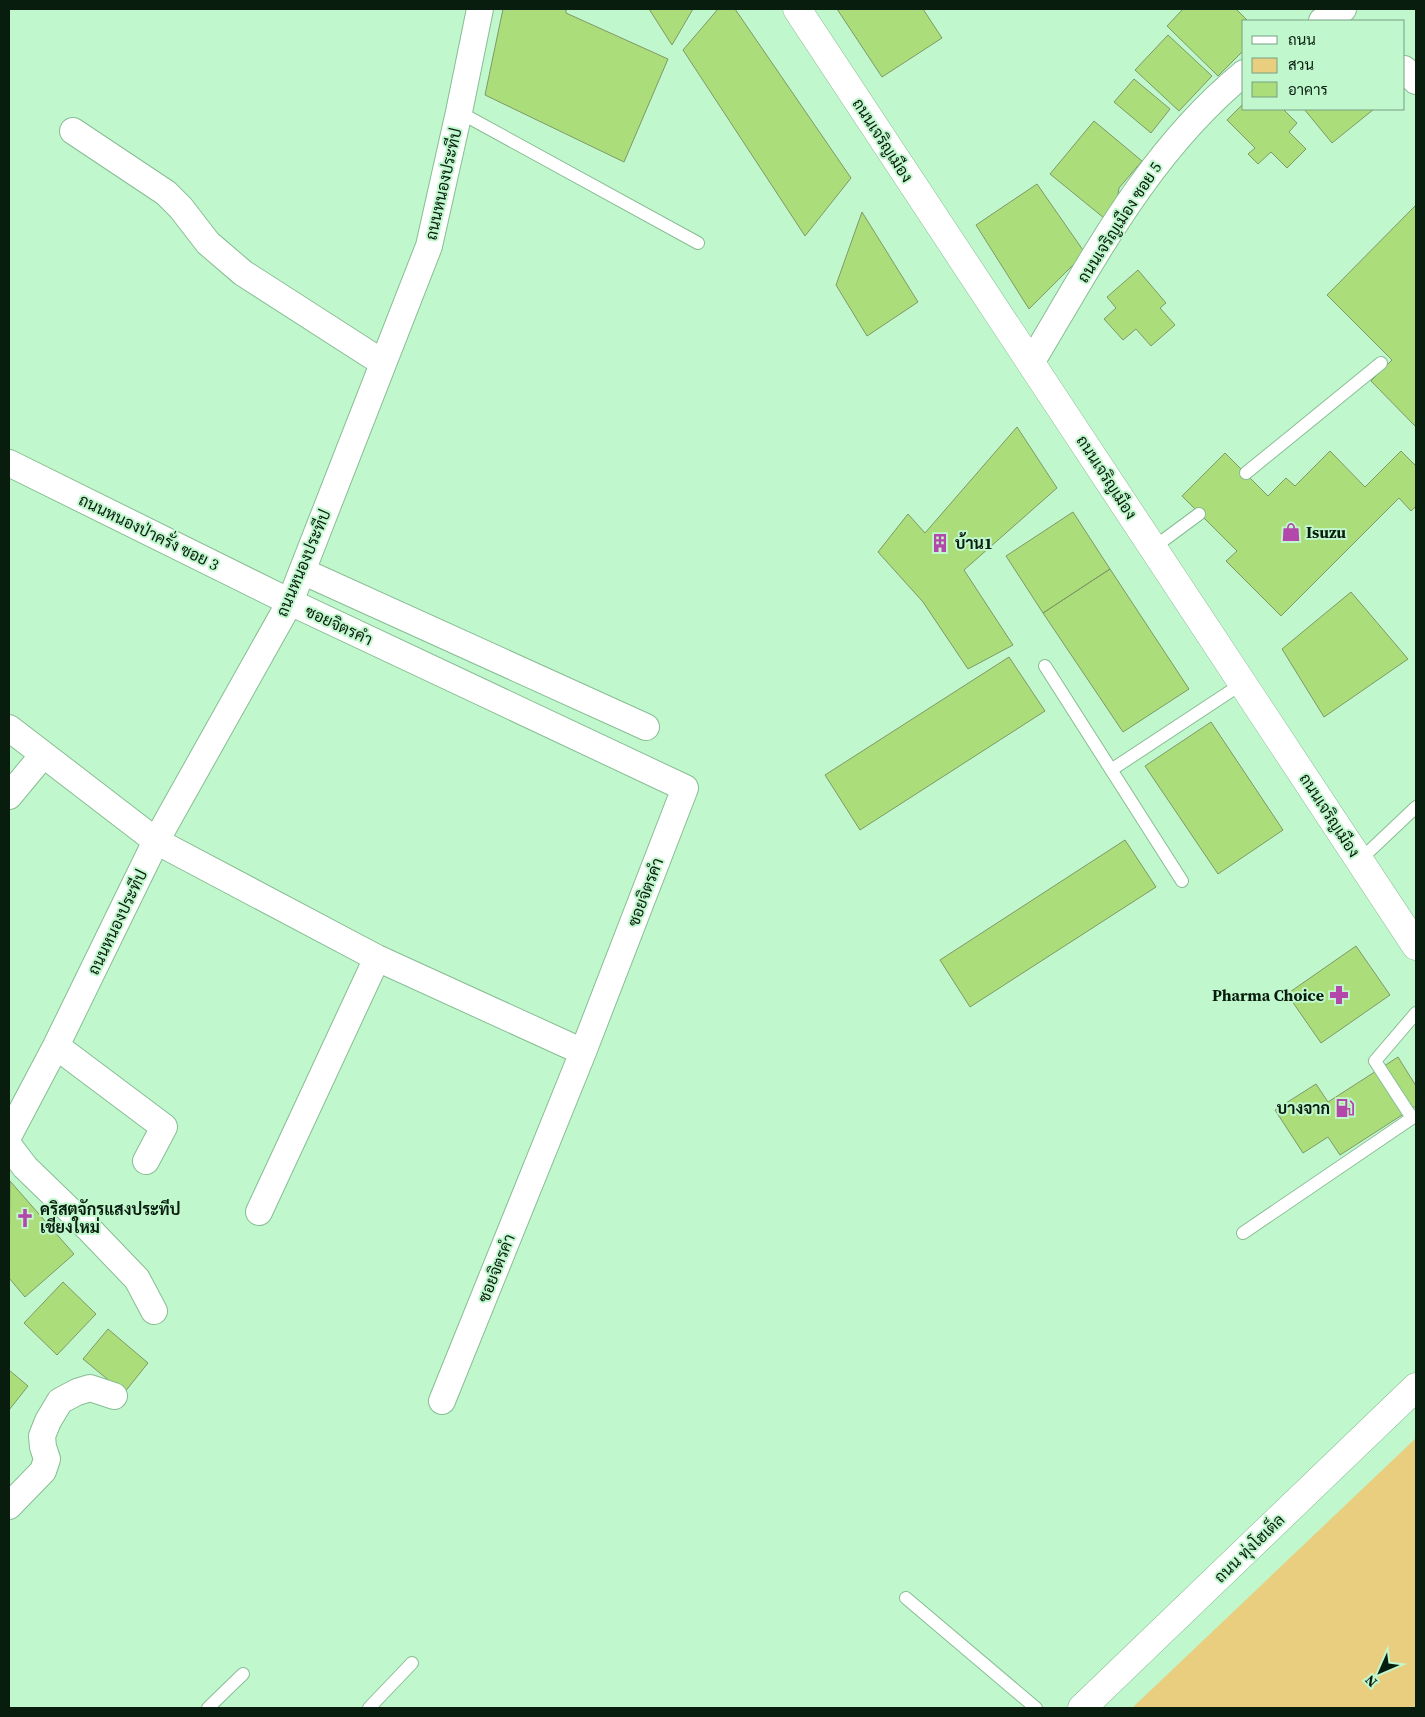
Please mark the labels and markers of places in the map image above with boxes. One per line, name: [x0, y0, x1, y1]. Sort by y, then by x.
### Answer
shop icon: Isuzu: [1280, 521, 1302, 543]
place label: Isuzu: [1306, 521, 1346, 543]
building icon: บ้าน1: [929, 532, 951, 554]
place label: บ้าน1: [955, 532, 993, 554]
place label: Pharma Choice: [1212, 984, 1324, 1006]
pharmacy icon: Pharma Choice: [1328, 984, 1350, 1006]
place label: บางจาก: [1277, 1097, 1330, 1119]
fuel station icon: บางจาก: [1334, 1097, 1356, 1119]
place label: คริสตจักรแสงประทีป เชียงใหม่: [40, 1198, 180, 1238]
church icon: คริสตจักรแสงประทีป เชียงใหม่: [14, 1207, 36, 1229]

